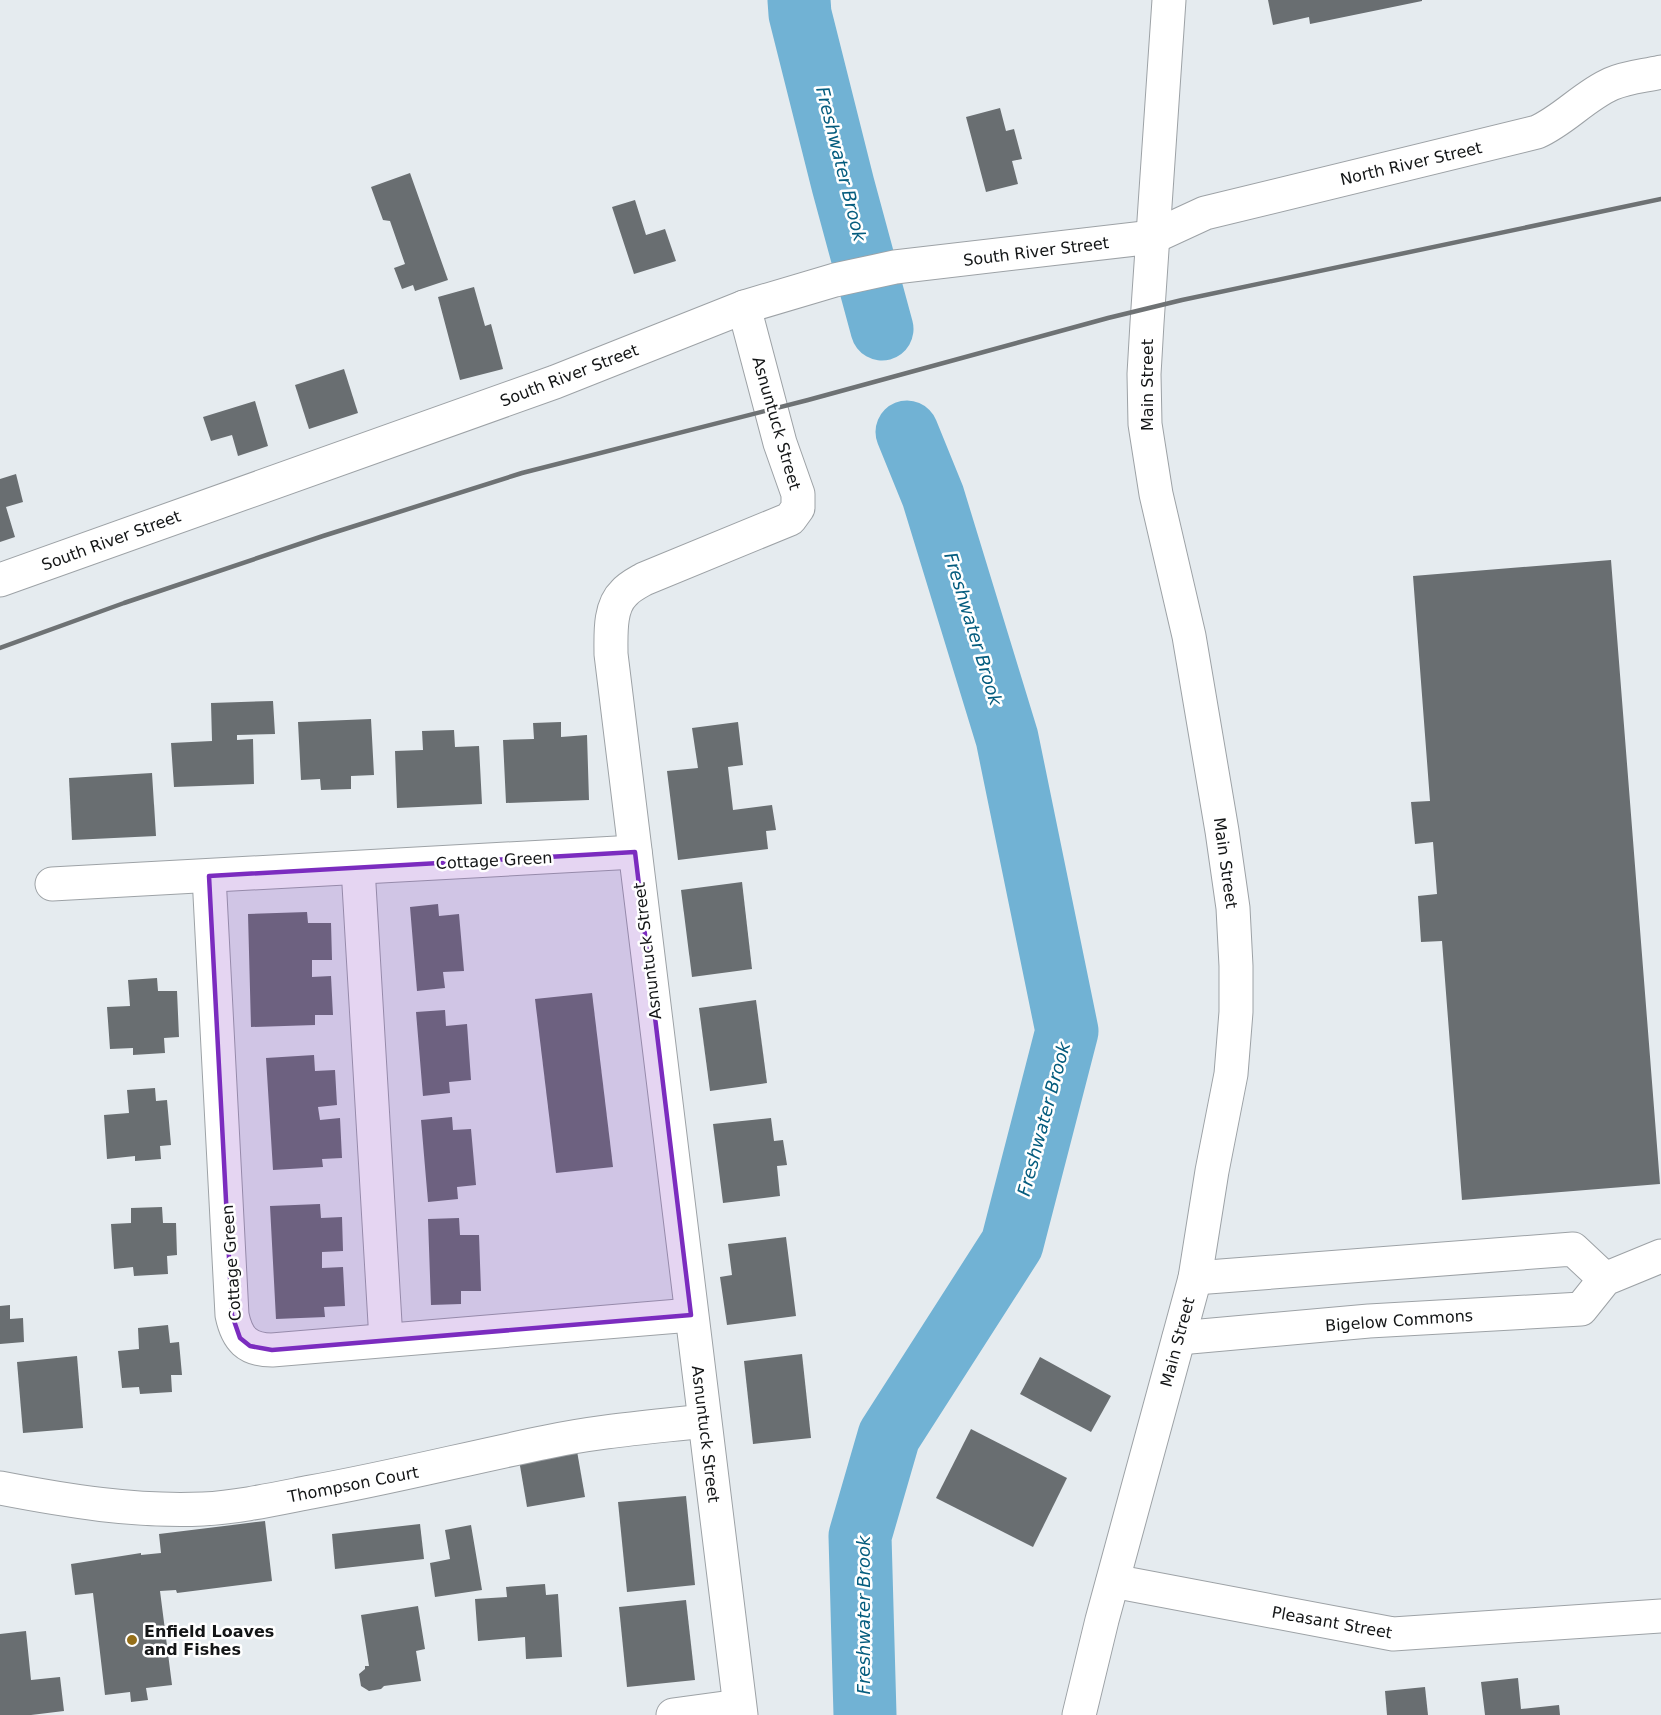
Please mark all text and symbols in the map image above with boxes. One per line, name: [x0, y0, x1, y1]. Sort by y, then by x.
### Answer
water label: Freshwater Brook: [812, 84, 871, 245]
street label: North River Street: [1338, 138, 1484, 189]
street label: South River Street: [962, 233, 1110, 270]
street label: Main Street: [1138, 339, 1157, 431]
street label: South River Street: [497, 340, 641, 411]
street label: Asnuntuck Street: [748, 354, 805, 492]
street label: South River Street: [39, 506, 183, 574]
water label: Freshwater Brook: [940, 550, 1007, 709]
street label: Main Street: [1210, 816, 1241, 910]
street label: Cottage Green: [435, 848, 553, 873]
street label: Asnuntuck Street: [630, 881, 665, 1021]
water label: Freshwater Brook: [1013, 1038, 1075, 1198]
street label: Cottage Green: [218, 1204, 245, 1322]
street label: Main Street: [1156, 1295, 1199, 1389]
street label: Bigelow Commons: [1324, 1306, 1474, 1335]
street label: Asnuntuck Street: [688, 1364, 723, 1504]
street label: Thompson Court: [285, 1463, 420, 1507]
water label: Freshwater Brook: [853, 1534, 874, 1694]
street label: Pleasant Street: [1270, 1603, 1394, 1642]
place label: Enfield Loaves and Fishes: [144, 1622, 274, 1659]
marker: Enfield Loaves and Fishes: [125, 1633, 139, 1647]

